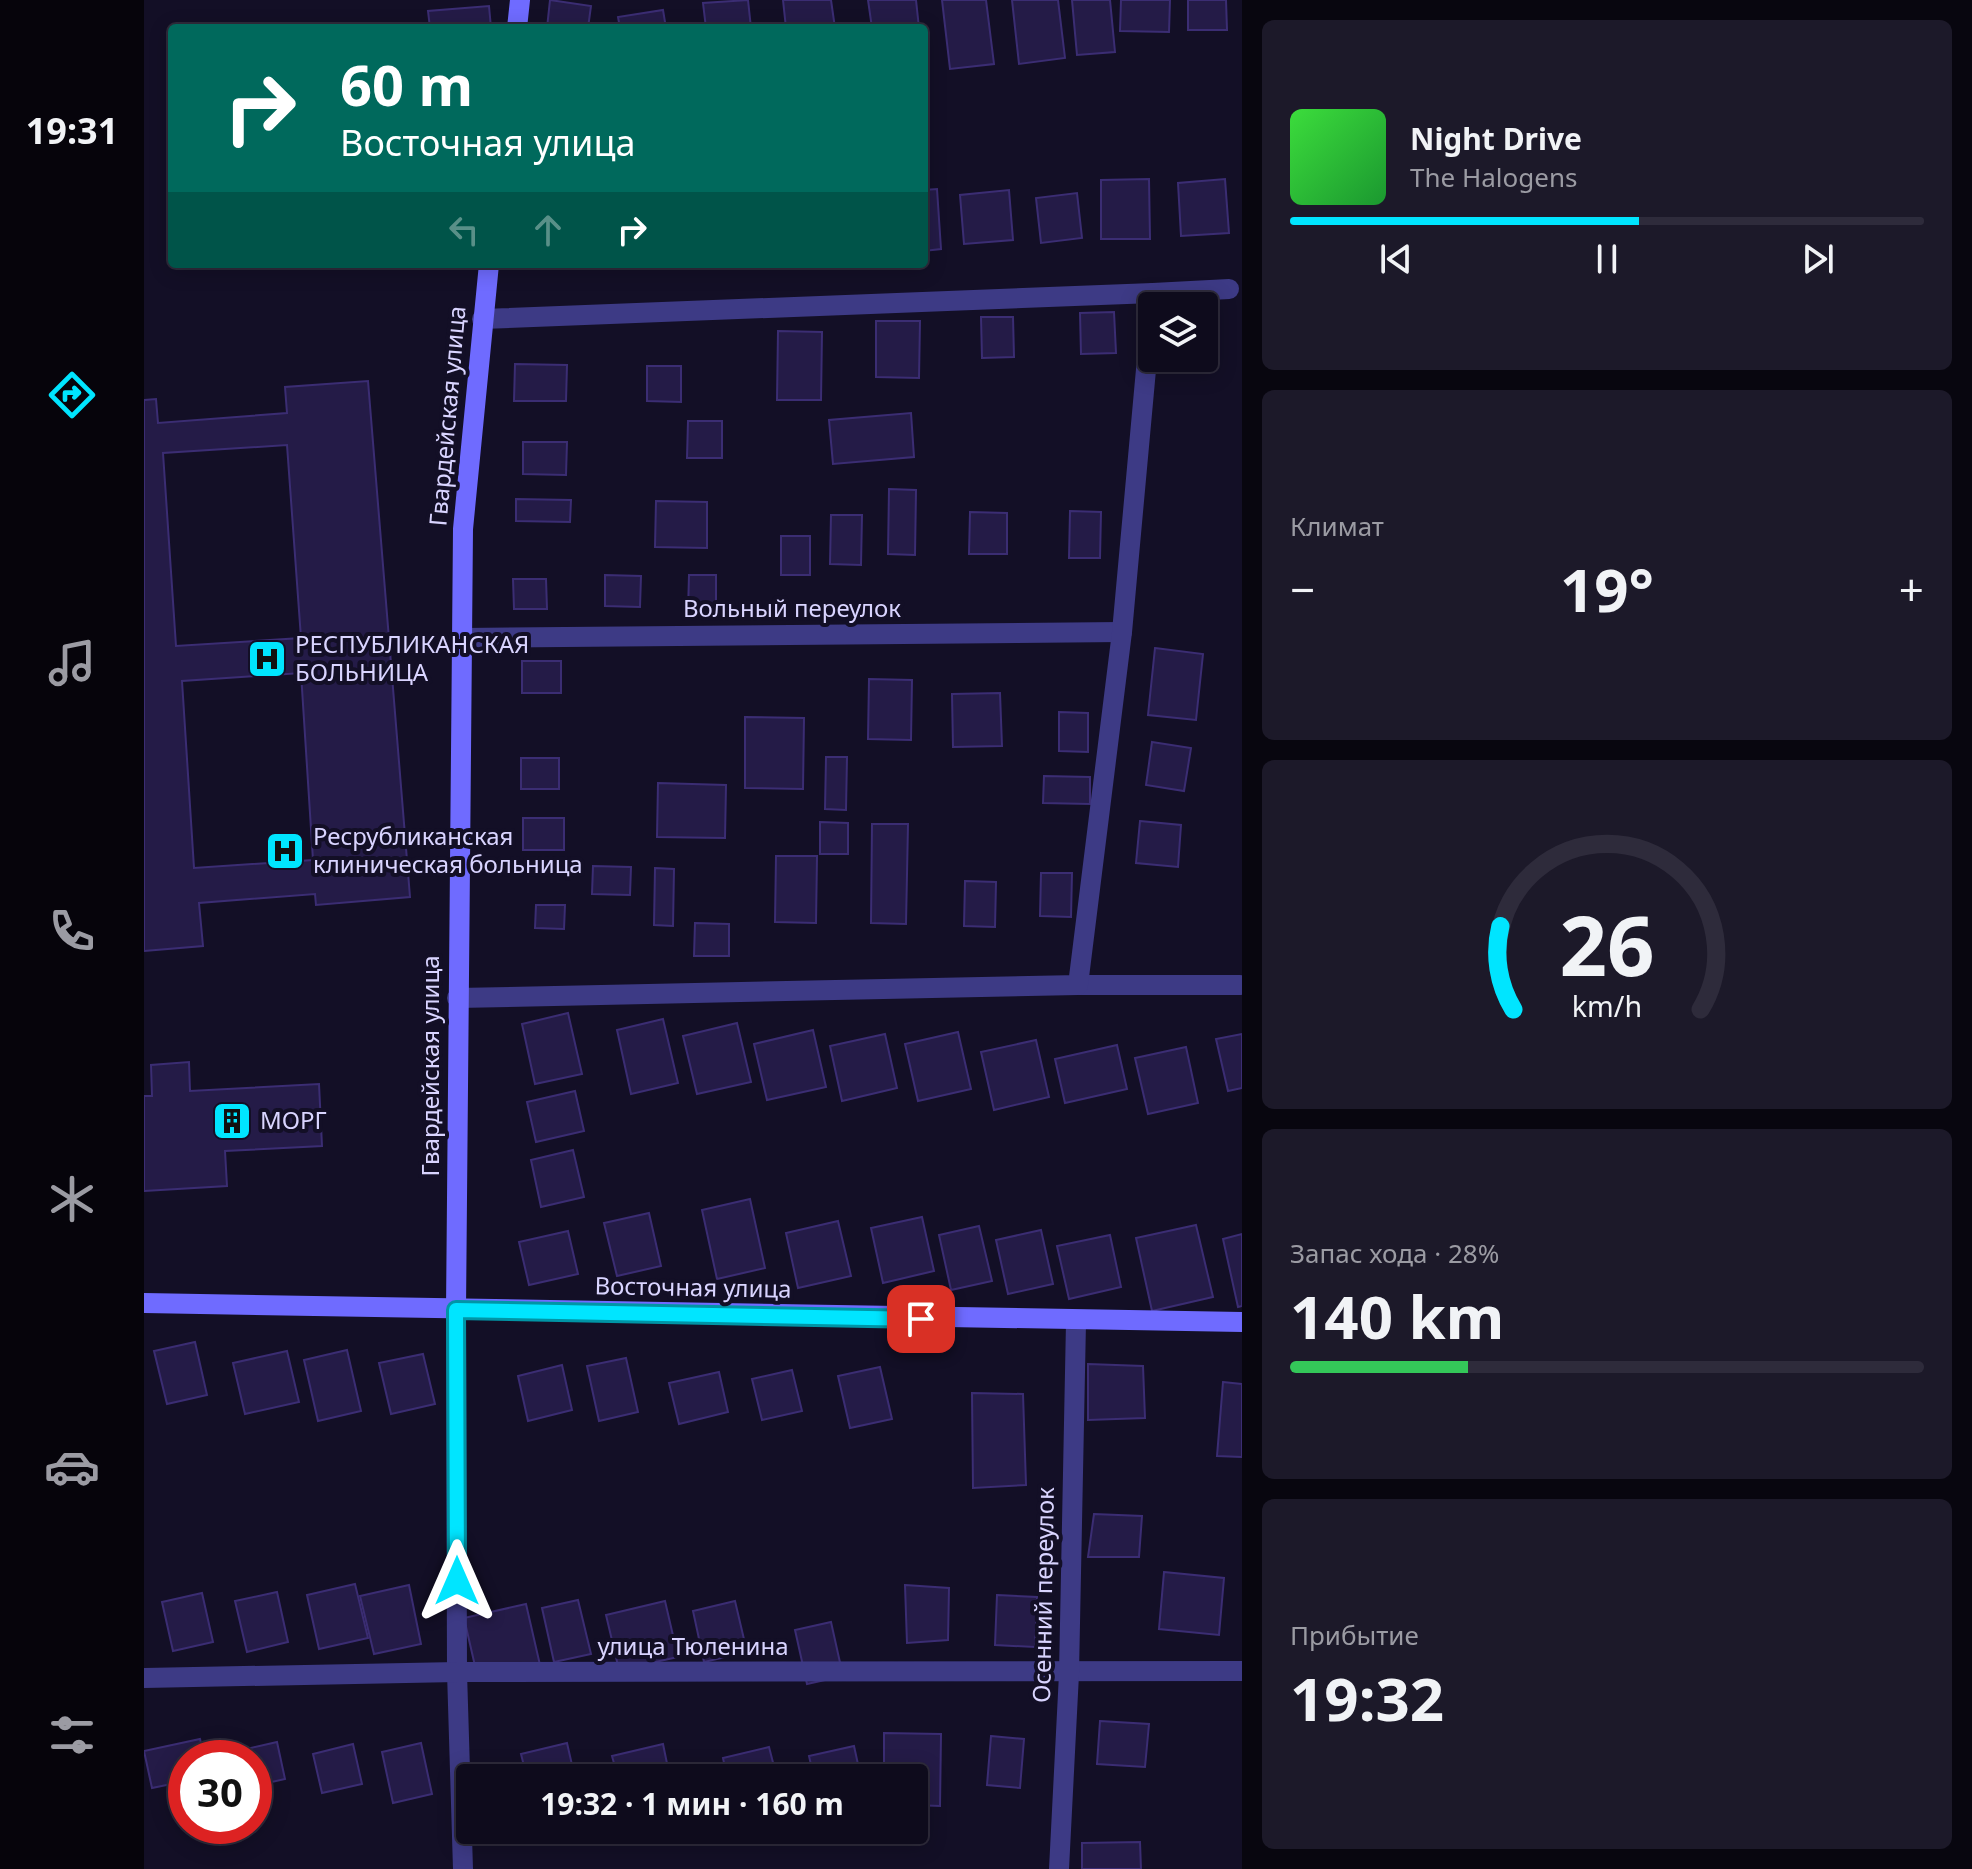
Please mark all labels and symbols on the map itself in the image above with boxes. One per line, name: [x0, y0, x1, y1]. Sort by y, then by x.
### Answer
street label: Гвардейская улица: [420, 304, 473, 527]
street label: Вольный переулок: [683, 591, 901, 624]
place label: РЕСПУБЛИКАНСКАЯ БОЛЬНИЦА: [295, 627, 529, 688]
hospital icon: РЕСПУБЛИКАНСКАЯ БОЛЬНИЦА: [246, 638, 288, 680]
place label: Ресрубликанская клиническая больница: [313, 819, 583, 880]
hospital icon: Ресрубликанская клиническая больница: [264, 830, 306, 872]
street label: Гвардейская улица: [413, 956, 446, 1177]
building icon: МОРГ: [211, 1100, 253, 1142]
place label: МОРГ: [260, 1103, 327, 1136]
street label: Восточная улица: [594, 1268, 792, 1305]
pin: [887, 1285, 955, 1353]
street label: Осенний переулок: [1024, 1487, 1061, 1703]
position arrow: [415, 1539, 499, 1623]
street label: улица Тюленина: [597, 1629, 789, 1662]
speed limit sign: 30: [168, 1740, 272, 1844]

